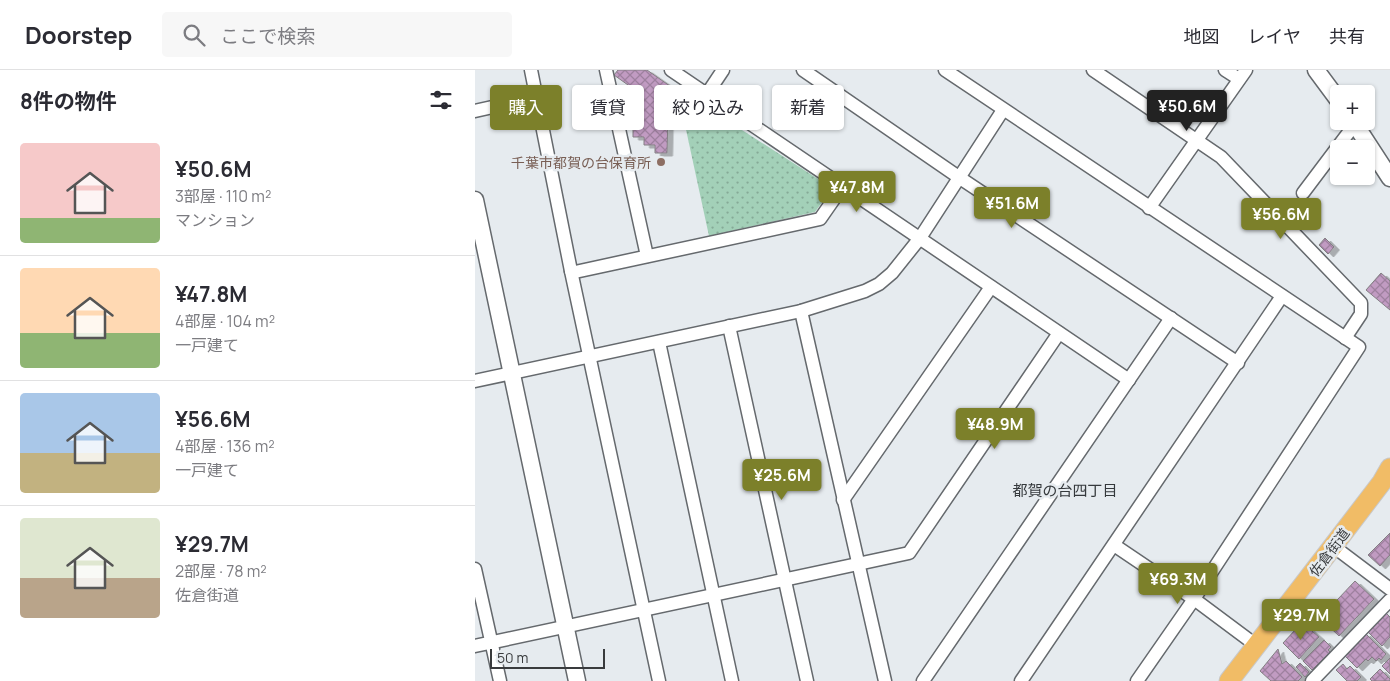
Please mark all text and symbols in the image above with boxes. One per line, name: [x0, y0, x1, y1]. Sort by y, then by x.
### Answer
search box: [162, 12, 512, 57]
text: Doorstep: [25, 18, 132, 51]
icon: search: [180, 21, 208, 49]
text: ここで検索: [220, 23, 315, 49]
text: 地図: [1184, 24, 1220, 48]
text: レイヤ: [1248, 24, 1301, 48]
text: 共有: [1329, 24, 1365, 48]
chip: 購入: [490, 85, 562, 130]
chip: 賃貸: [572, 85, 644, 130]
chip: 絞り込み: [654, 85, 762, 130]
chip: 新着: [772, 85, 844, 130]
map controls: [1330, 85, 1375, 185]
button: +: [1330, 85, 1375, 130]
icon: filters: [427, 86, 455, 114]
text: 8件の物件: [20, 87, 117, 115]
pin: ¥50.6M: [1146, 90, 1228, 132]
text: ¥50.6M: [1158, 95, 1216, 117]
button: −: [1330, 140, 1375, 185]
place label: 千葉市都賀の台保育所: [511, 153, 651, 172]
text: ¥50.6M: [175, 155, 251, 183]
marker: 千葉市都賀の台保育所: [655, 156, 667, 168]
icon: home: [60, 163, 120, 223]
pin: ¥47.8M: [816, 170, 898, 213]
text: ¥47.8M: [829, 176, 885, 198]
text: 3部屋 · 110 m²: [175, 185, 271, 207]
pin: ¥51.6M: [971, 186, 1053, 229]
text: ¥51.6M: [985, 192, 1039, 214]
pin: ¥56.6M: [1240, 198, 1322, 240]
text: ¥56.6M: [1252, 203, 1310, 225]
text: マンション: [175, 209, 255, 231]
text: ¥47.8M: [175, 280, 247, 308]
icon: home: [60, 288, 120, 348]
text: 4部屋 · 104 m²: [175, 310, 275, 332]
text: 一戸建て: [175, 334, 239, 356]
text: ¥56.6M: [175, 405, 251, 433]
pin: ¥48.9M: [954, 408, 1036, 450]
icon: home: [60, 413, 120, 473]
text: ¥48.9M: [967, 413, 1023, 435]
text: 4部屋 · 136 m²: [175, 435, 275, 457]
pin: ¥25.6M: [741, 458, 823, 501]
text: 一戸建て: [175, 459, 239, 481]
text: ¥25.6M: [753, 464, 811, 486]
district label: 都賀の台四丁目: [1012, 480, 1118, 501]
street label: 佐倉街道: [1305, 524, 1353, 580]
text: ¥29.7M: [175, 530, 249, 558]
icon: home: [60, 538, 120, 598]
text: 2部屋 · 78 m²: [175, 560, 267, 582]
pin: ¥69.3M: [1137, 562, 1219, 605]
text: ¥69.3M: [1149, 568, 1207, 590]
text: 佐倉街道: [175, 584, 239, 606]
pin: ¥29.7M: [1260, 598, 1342, 641]
text: ¥29.7M: [1273, 604, 1329, 626]
scale bar: [490, 646, 605, 669]
text: 50 m: [497, 648, 528, 667]

